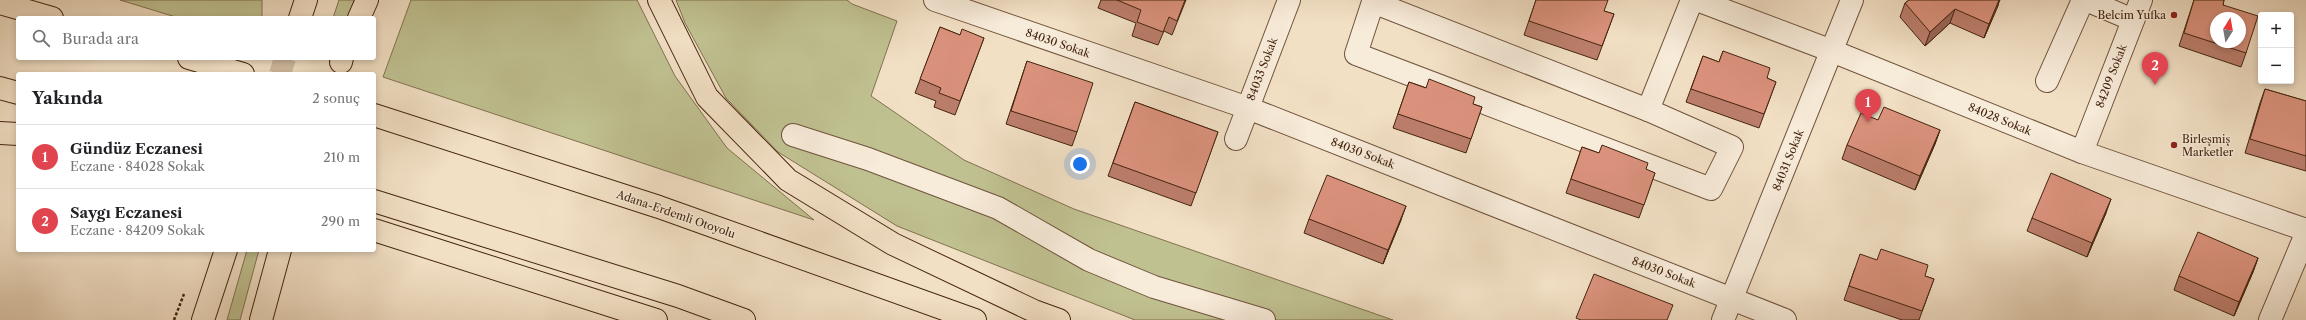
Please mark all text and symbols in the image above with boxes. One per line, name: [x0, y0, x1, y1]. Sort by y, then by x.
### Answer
place label: Belcim Yufka: [2097, 8, 2166, 22]
marker: Belcim Yufka: [2169, 10, 2179, 20]
north arrow: [2210, 12, 2246, 48]
map controls: [2258, 12, 2294, 84]
button: +: [2258, 12, 2294, 48]
search box: [16, 16, 376, 60]
street label: 84030 Sokak: [1024, 25, 1093, 61]
icon: search: [30, 27, 52, 49]
text: Burada ara: [62, 29, 139, 48]
street label: 84033 Sokak: [1244, 35, 1281, 103]
street label: 84209 Sokak: [2092, 42, 2130, 110]
button: −: [2258, 48, 2294, 84]
pin: 2: [2142, 52, 2168, 85]
text: Yakında: [32, 88, 103, 108]
pin: 1: [1855, 89, 1881, 122]
text: 2 sonuç: [312, 90, 360, 106]
street label: 84028 Sokak: [1966, 100, 2034, 138]
street label: 84031 Sokak: [1769, 127, 1807, 193]
place label: Birleşmiş Marketler: [2182, 132, 2234, 159]
street label: 84030 Sokak: [1329, 134, 1398, 172]
text: Gündüz Eczanesi: [70, 139, 203, 158]
marker: Birleşmiş Marketler: [2169, 140, 2179, 150]
text: 1: [42, 149, 48, 165]
text: 210 m: [323, 149, 360, 165]
your location: [1070, 154, 1090, 174]
text: Eczane · 84028 Sokak: [70, 158, 205, 174]
street label: Adana-Erdemli Otoyolu: [614, 187, 738, 241]
text: Saygı Eczanesi: [70, 203, 182, 222]
text: 2: [41, 213, 49, 229]
text: 290 m: [321, 213, 360, 229]
text: Eczane · 84209 Sokak: [70, 222, 205, 238]
street label: 84030 Sokak: [1630, 253, 1699, 291]

